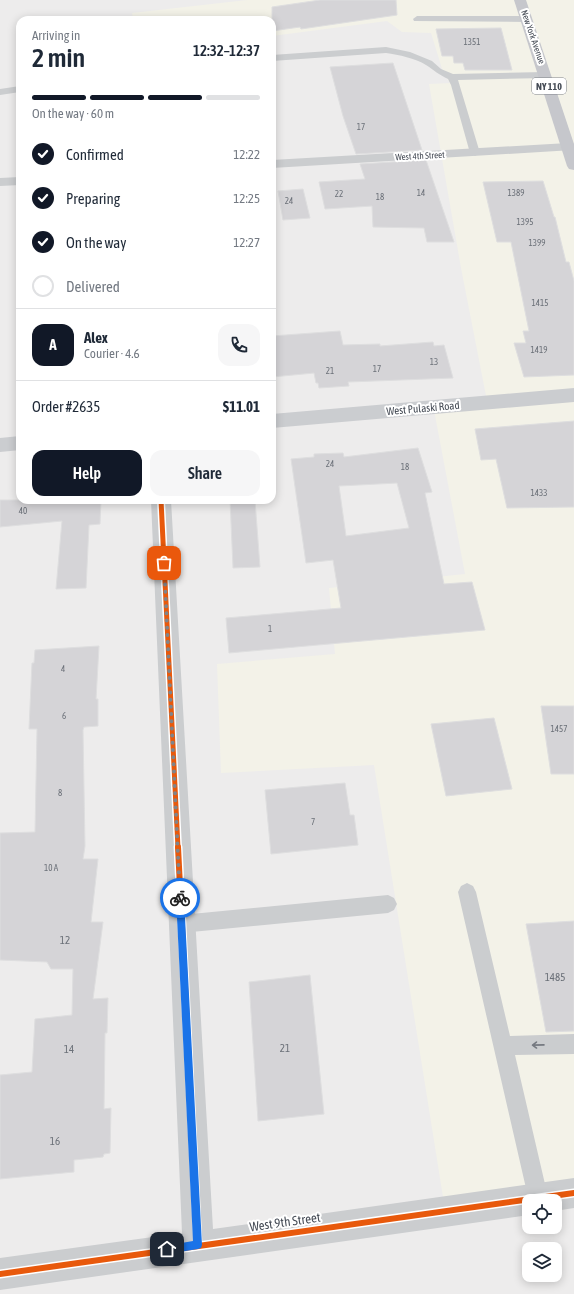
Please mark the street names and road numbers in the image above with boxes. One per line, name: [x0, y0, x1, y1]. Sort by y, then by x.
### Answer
street label: New York Avenue: [519, 9, 547, 65]
road number: NY 110: [532, 78, 566, 94]
street label: West 4th Street: [395, 150, 445, 162]
street label: West Pulaski Road: [386, 399, 460, 417]
street label: West 9th Street: [249, 1210, 322, 1234]

